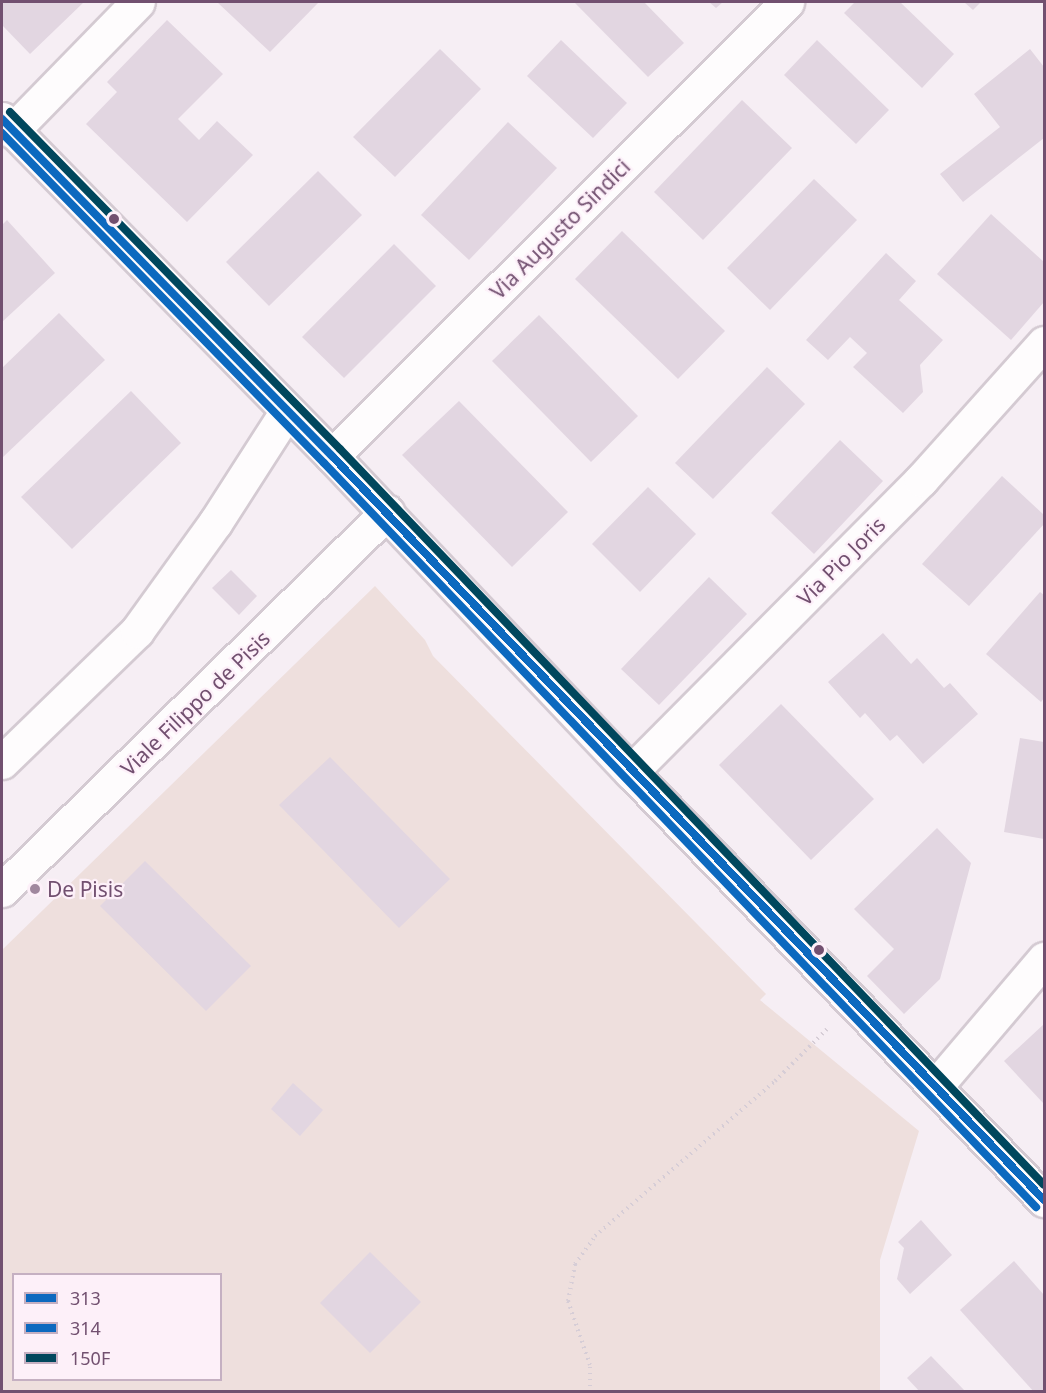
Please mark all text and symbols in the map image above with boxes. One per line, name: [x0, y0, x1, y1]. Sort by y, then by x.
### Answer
street label: Via Augusto Sindici: [485, 154, 635, 304]
unlabelled marker: [108, 213, 120, 225]
street label: Via Pio Joris: [792, 512, 890, 610]
street label: Viale Filippo de Pisis: [115, 625, 275, 781]
place label: De Pisis: [47, 876, 123, 902]
marker: De Pisis: [28, 882, 42, 896]
unlabelled marker: [813, 944, 825, 956]
legend: [12, 1273, 222, 1381]
text: 313: [70, 1286, 101, 1310]
text: 314: [70, 1316, 101, 1340]
text: 150F: [70, 1346, 110, 1370]

